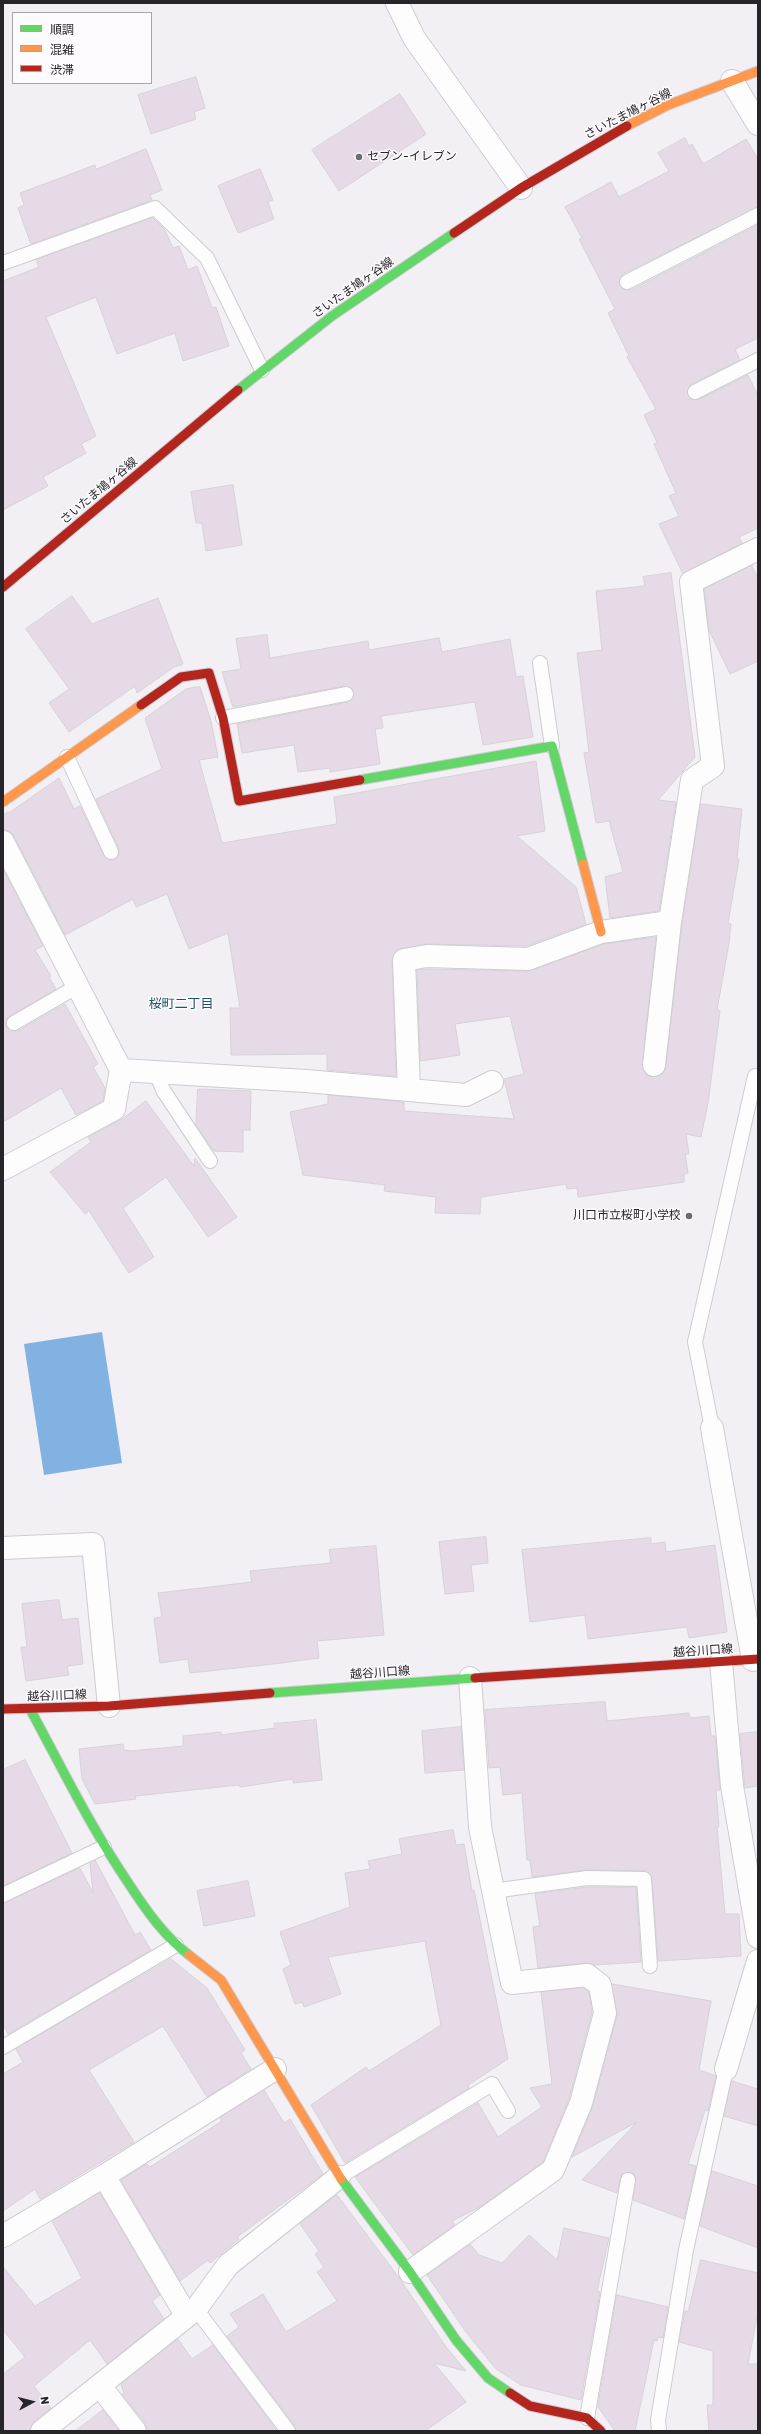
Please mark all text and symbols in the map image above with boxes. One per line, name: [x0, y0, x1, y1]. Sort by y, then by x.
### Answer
legend: [12, 12, 152, 84]
text: 順調: [50, 23, 74, 37]
text: 混雑: [50, 43, 74, 57]
text: 渋滞: [50, 63, 74, 77]
street label: さいたま鳩ヶ谷線: [582, 86, 674, 142]
place label: セブン-イレブン: [367, 150, 457, 164]
marker: セブン-イレブン: [354, 152, 364, 162]
street label: さいたま鳩ヶ谷線: [310, 255, 396, 321]
street label: さいたま鳩ヶ谷線: [58, 455, 140, 527]
district label: 桜町二丁目: [149, 996, 213, 1012]
place label: 川口市立桜町小学校: [573, 1209, 681, 1223]
marker: 川口市立桜町小学校: [684, 1211, 694, 1221]
street label: 越谷川口線: [673, 1642, 733, 1660]
street label: 越谷川口線: [350, 1664, 410, 1682]
street label: 越谷川口線: [27, 1688, 87, 1704]
north arrow: [12, 2382, 52, 2422]
text: N: [37, 2396, 51, 2405]

